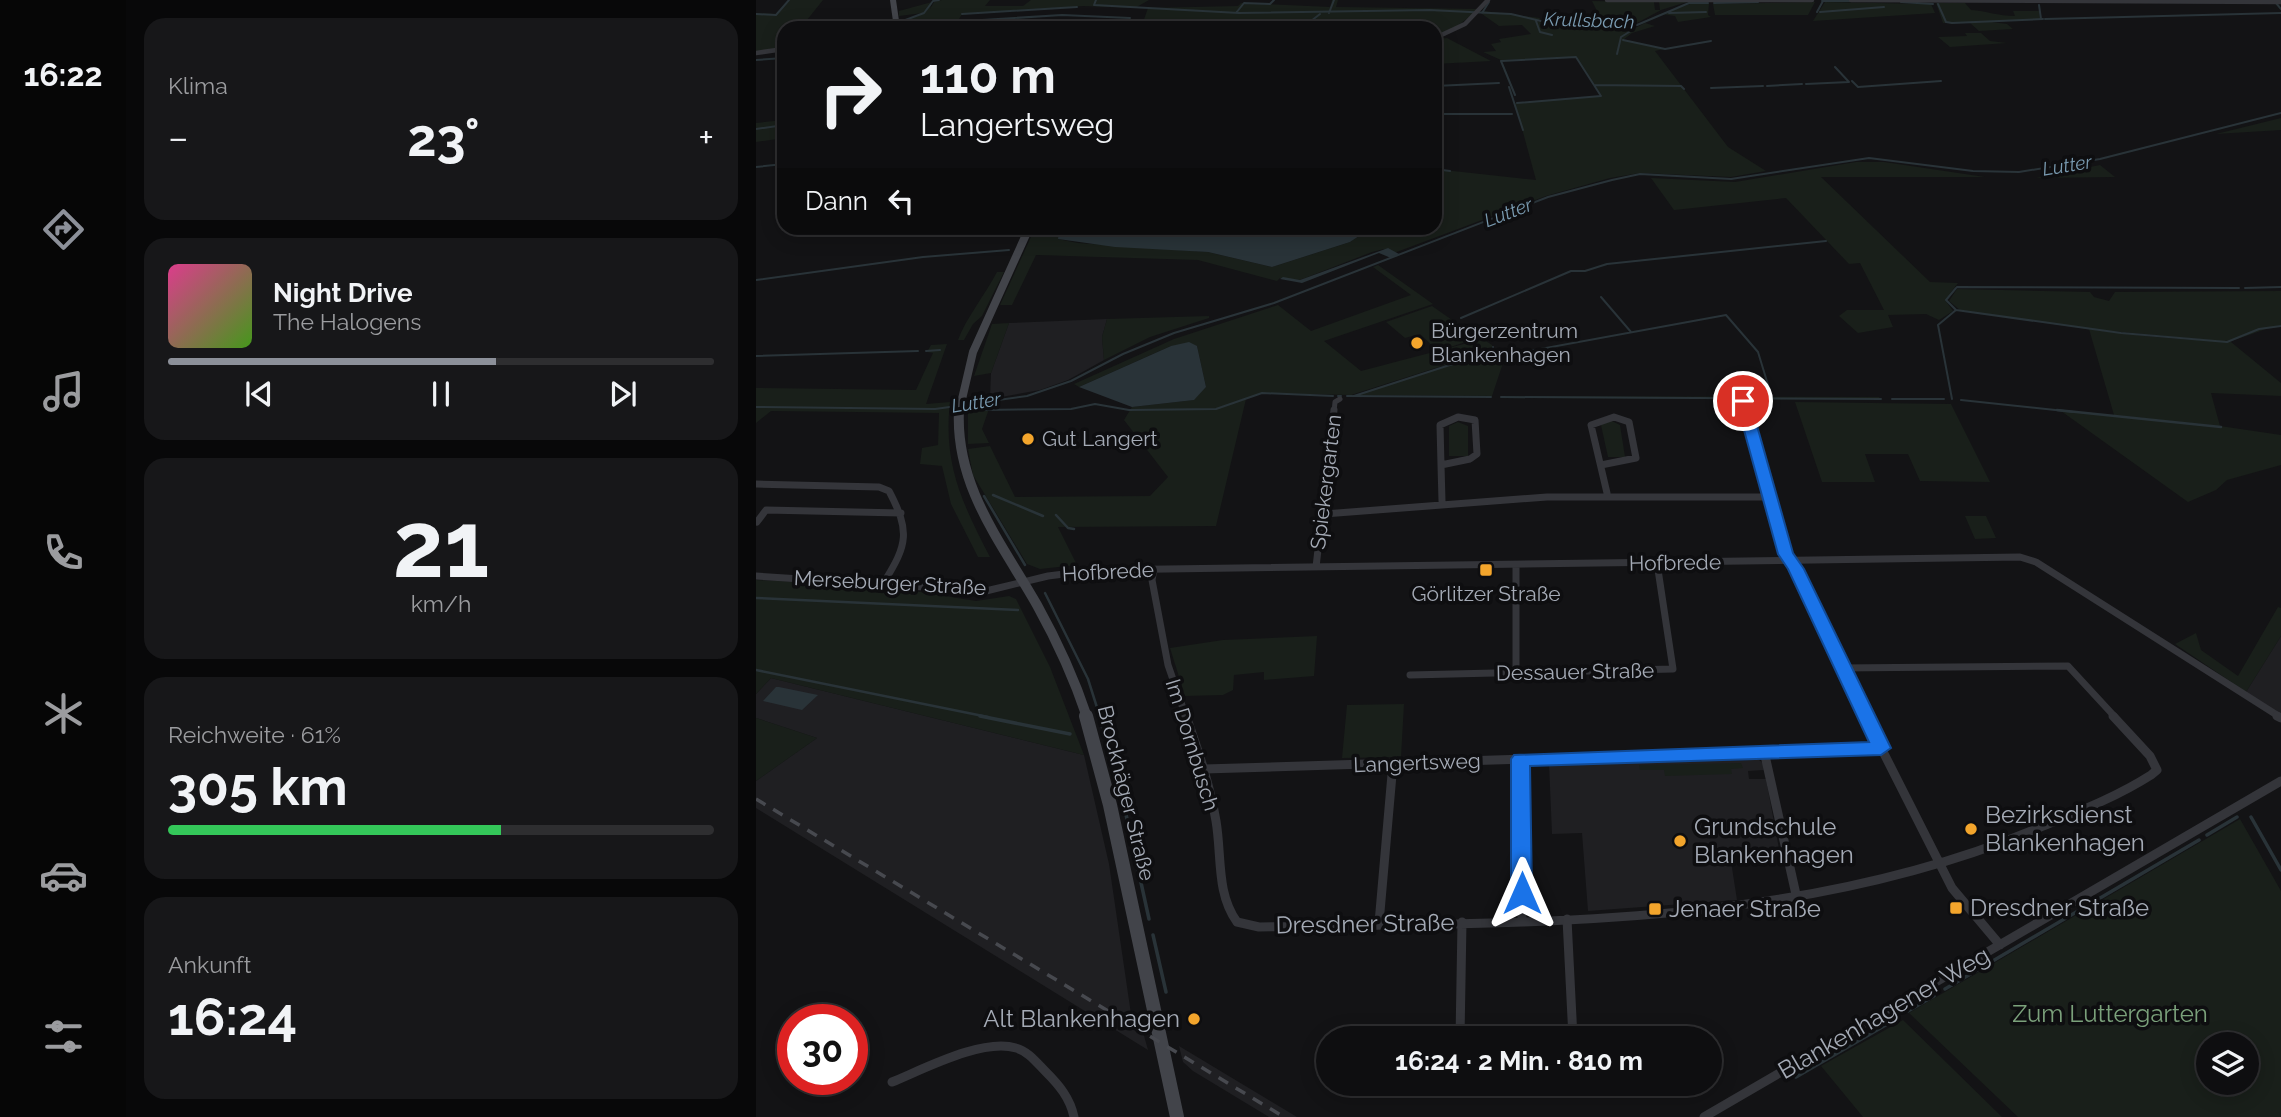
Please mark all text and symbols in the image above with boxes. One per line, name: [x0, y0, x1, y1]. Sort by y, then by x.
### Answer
water label: Krullsbach: [1543, 7, 1635, 33]
text: 110 m: [920, 47, 1056, 104]
icon: right: [805, 49, 896, 140]
text: 16:22: [23, 56, 103, 93]
text: Klima: [168, 72, 228, 99]
text: Langertsweg: [920, 106, 1114, 143]
text: 23°: [407, 107, 480, 168]
text: −: [168, 115, 188, 160]
text: +: [698, 115, 714, 160]
water label: Lutter: [2041, 150, 2095, 180]
icon: left: [882, 182, 920, 220]
text: Dann: [805, 186, 868, 216]
water label: Lutter: [1481, 192, 1537, 231]
icon: directions: [39, 205, 88, 254]
text: Night Drive: [273, 278, 412, 308]
text: The Halogens: [273, 308, 421, 335]
place label: Bürgerzentrum Blankenhagen: [1431, 318, 1578, 367]
marker: Bürgerzentrum Blankenhagen: [1409, 335, 1425, 351]
icon: music: [39, 367, 88, 416]
pin: [1713, 371, 1773, 431]
icon: previous: [240, 375, 278, 413]
icon: pause: [422, 375, 460, 413]
icon: next: [604, 375, 642, 413]
icon: arrive: [1724, 382, 1762, 420]
water label: Lutter: [950, 387, 1004, 417]
street label: Spiekergarten: [1305, 413, 1346, 551]
place label: Gut Langert: [1042, 426, 1158, 451]
marker: Gut Langert: [1020, 431, 1036, 447]
text: 21: [393, 491, 489, 598]
icon: phone: [39, 528, 88, 577]
street label: Hofbrede: [1629, 549, 1721, 576]
street label: Hofbrede: [1061, 557, 1155, 586]
marker: Görlitzer Straße: [1478, 562, 1494, 578]
street label: Merseburger Straße: [793, 565, 987, 600]
place label: Görlitzer Straße: [1411, 581, 1561, 606]
text: km/h: [411, 590, 471, 617]
street label: Dessauer Straße: [1496, 658, 1654, 685]
street label: Im Dornbusch: [1161, 676, 1224, 814]
icon: climate: [39, 689, 88, 738]
street label: Brockhäger Straße: [1093, 703, 1160, 883]
text: Reichweite · 61%: [168, 721, 341, 748]
street label: Langertsweg: [1353, 748, 1481, 777]
text: 305 km: [168, 756, 348, 817]
place label: Bezirksdienst Blankenhagen: [1985, 800, 2145, 857]
place label: Grundschule Blankenhagen: [1694, 812, 1854, 869]
marker: Bezirksdienst Blankenhagen: [1963, 821, 1979, 837]
marker: Grundschule Blankenhagen: [1672, 833, 1688, 849]
icon: car: [39, 851, 88, 900]
position arrow: [1485, 856, 1559, 930]
place label: Dresdner Straße: [1970, 893, 2149, 922]
place label: Jenaer Straße: [1669, 894, 1821, 923]
marker: Dresdner Straße: [1948, 900, 1964, 916]
marker: Jenaer Straße: [1647, 901, 1663, 917]
street label: Dresdner Straße: [1275, 907, 1455, 940]
street label: Blankenhagener Weg: [1773, 940, 1995, 1085]
text: Ankunft: [168, 951, 251, 978]
text: 16:24: [168, 986, 297, 1047]
park label: Zum Luttergarten: [2012, 999, 2208, 1028]
speed limit sign: 30: [777, 1004, 868, 1095]
place label: Alt Blankenhagen: [983, 1004, 1180, 1033]
marker: Alt Blankenhagen: [1186, 1011, 1202, 1027]
icon: filters: [39, 1012, 88, 1061]
map controls: [2196, 1032, 2259, 1095]
button: layers: [2196, 1032, 2259, 1095]
text: 16:24 · 2 Min. · 810 m: [1395, 1046, 1643, 1076]

